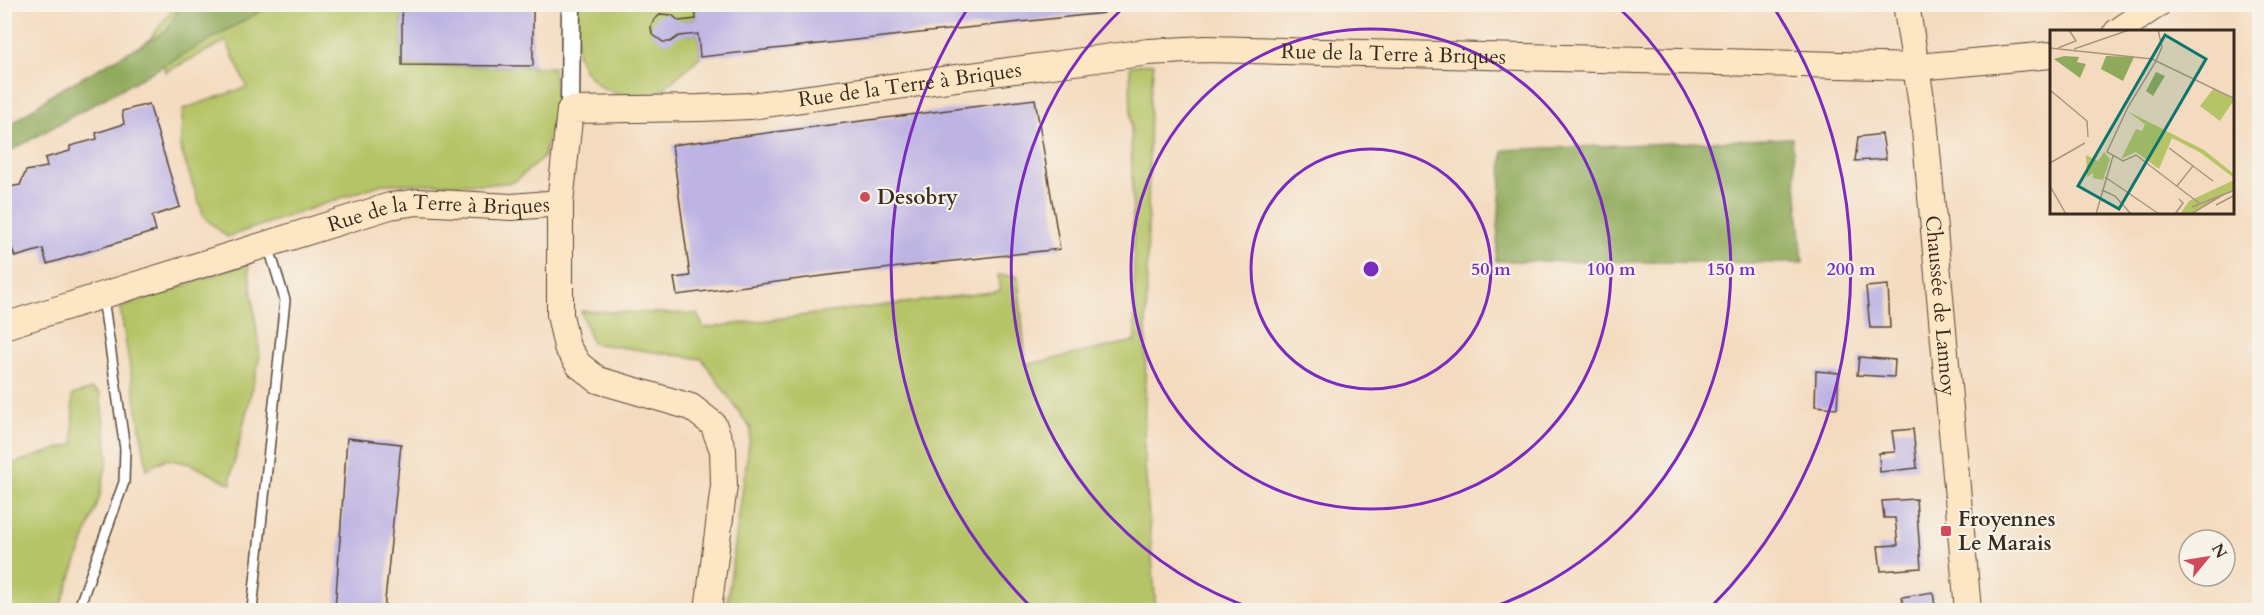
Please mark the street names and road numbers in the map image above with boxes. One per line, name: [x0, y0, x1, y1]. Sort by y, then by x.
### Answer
street label: Rue de la Terre à Briques: [1281, 37, 1506, 72]
street label: Rue de la Terre à Briques: [796, 55, 1023, 114]
street label: Rue de la Terre à Briques: [324, 188, 551, 240]
street label: Chaussée de Lannoy: [1918, 214, 1963, 398]

